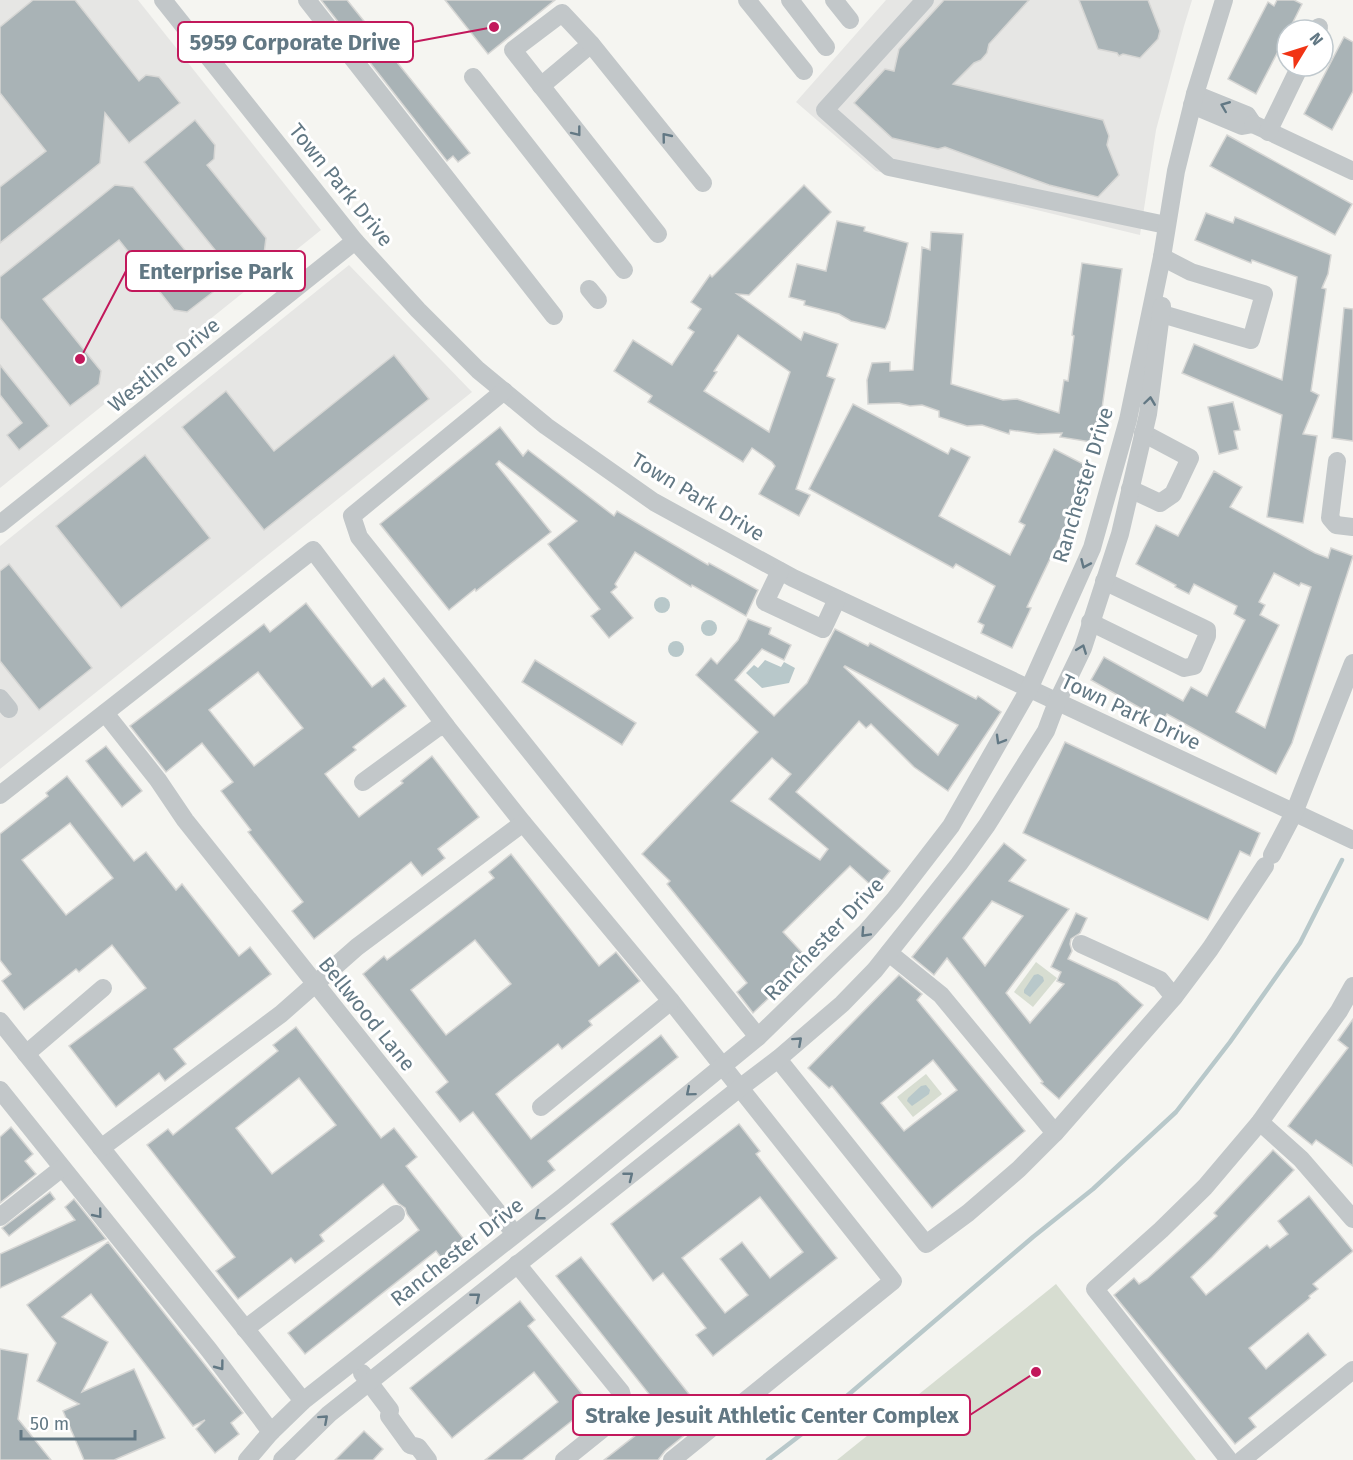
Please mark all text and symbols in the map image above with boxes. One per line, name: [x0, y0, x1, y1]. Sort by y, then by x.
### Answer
north arrow: [1275, 18, 1335, 78]
callout: 5959 Corporate Drive: [178, 22, 413, 62]
text: 5959 Corporate Drive: [190, 29, 400, 56]
text: N: [1306, 29, 1327, 49]
one-way arrow: [1220, 101, 1231, 113]
street label: Town Park Drive: [283, 118, 399, 252]
one-way arrow: [570, 125, 581, 136]
one-way arrow: [662, 133, 673, 144]
callout: Enterprise Park: [126, 251, 305, 291]
text: Enterprise Park: [139, 258, 294, 285]
street label: Westline Drive: [103, 312, 225, 418]
one-way arrow: [1144, 396, 1156, 405]
street label: Ranchester Drive: [1047, 404, 1119, 566]
street label: Town Park Drive: [627, 447, 769, 547]
one-way arrow: [1080, 558, 1092, 569]
one-way arrow: [1074, 644, 1087, 655]
street label: Town Park Drive: [1057, 668, 1205, 756]
one-way arrow: [996, 733, 1007, 744]
street label: Ranchester Drive: [759, 872, 889, 1006]
one-way arrow: [861, 925, 872, 936]
street label: Bellwood Lane: [313, 952, 421, 1076]
one-way arrow: [791, 1037, 801, 1048]
one-way arrow: [686, 1085, 697, 1096]
one-way arrow: [622, 1172, 633, 1183]
street label: Ranchester Drive: [385, 1192, 529, 1312]
one-way arrow: [90, 1207, 101, 1218]
one-way arrow: [534, 1208, 545, 1219]
one-way arrow: [469, 1294, 480, 1305]
one-way arrow: [213, 1359, 224, 1370]
callout: Strake Jesuit Athletic Center Complex: [573, 1395, 970, 1435]
text: Strake Jesuit Athletic Center Complex: [585, 1402, 959, 1429]
scale bar: [21, 1403, 135, 1441]
text: 50 m: [30, 1413, 69, 1435]
one-way arrow: [317, 1415, 328, 1426]

